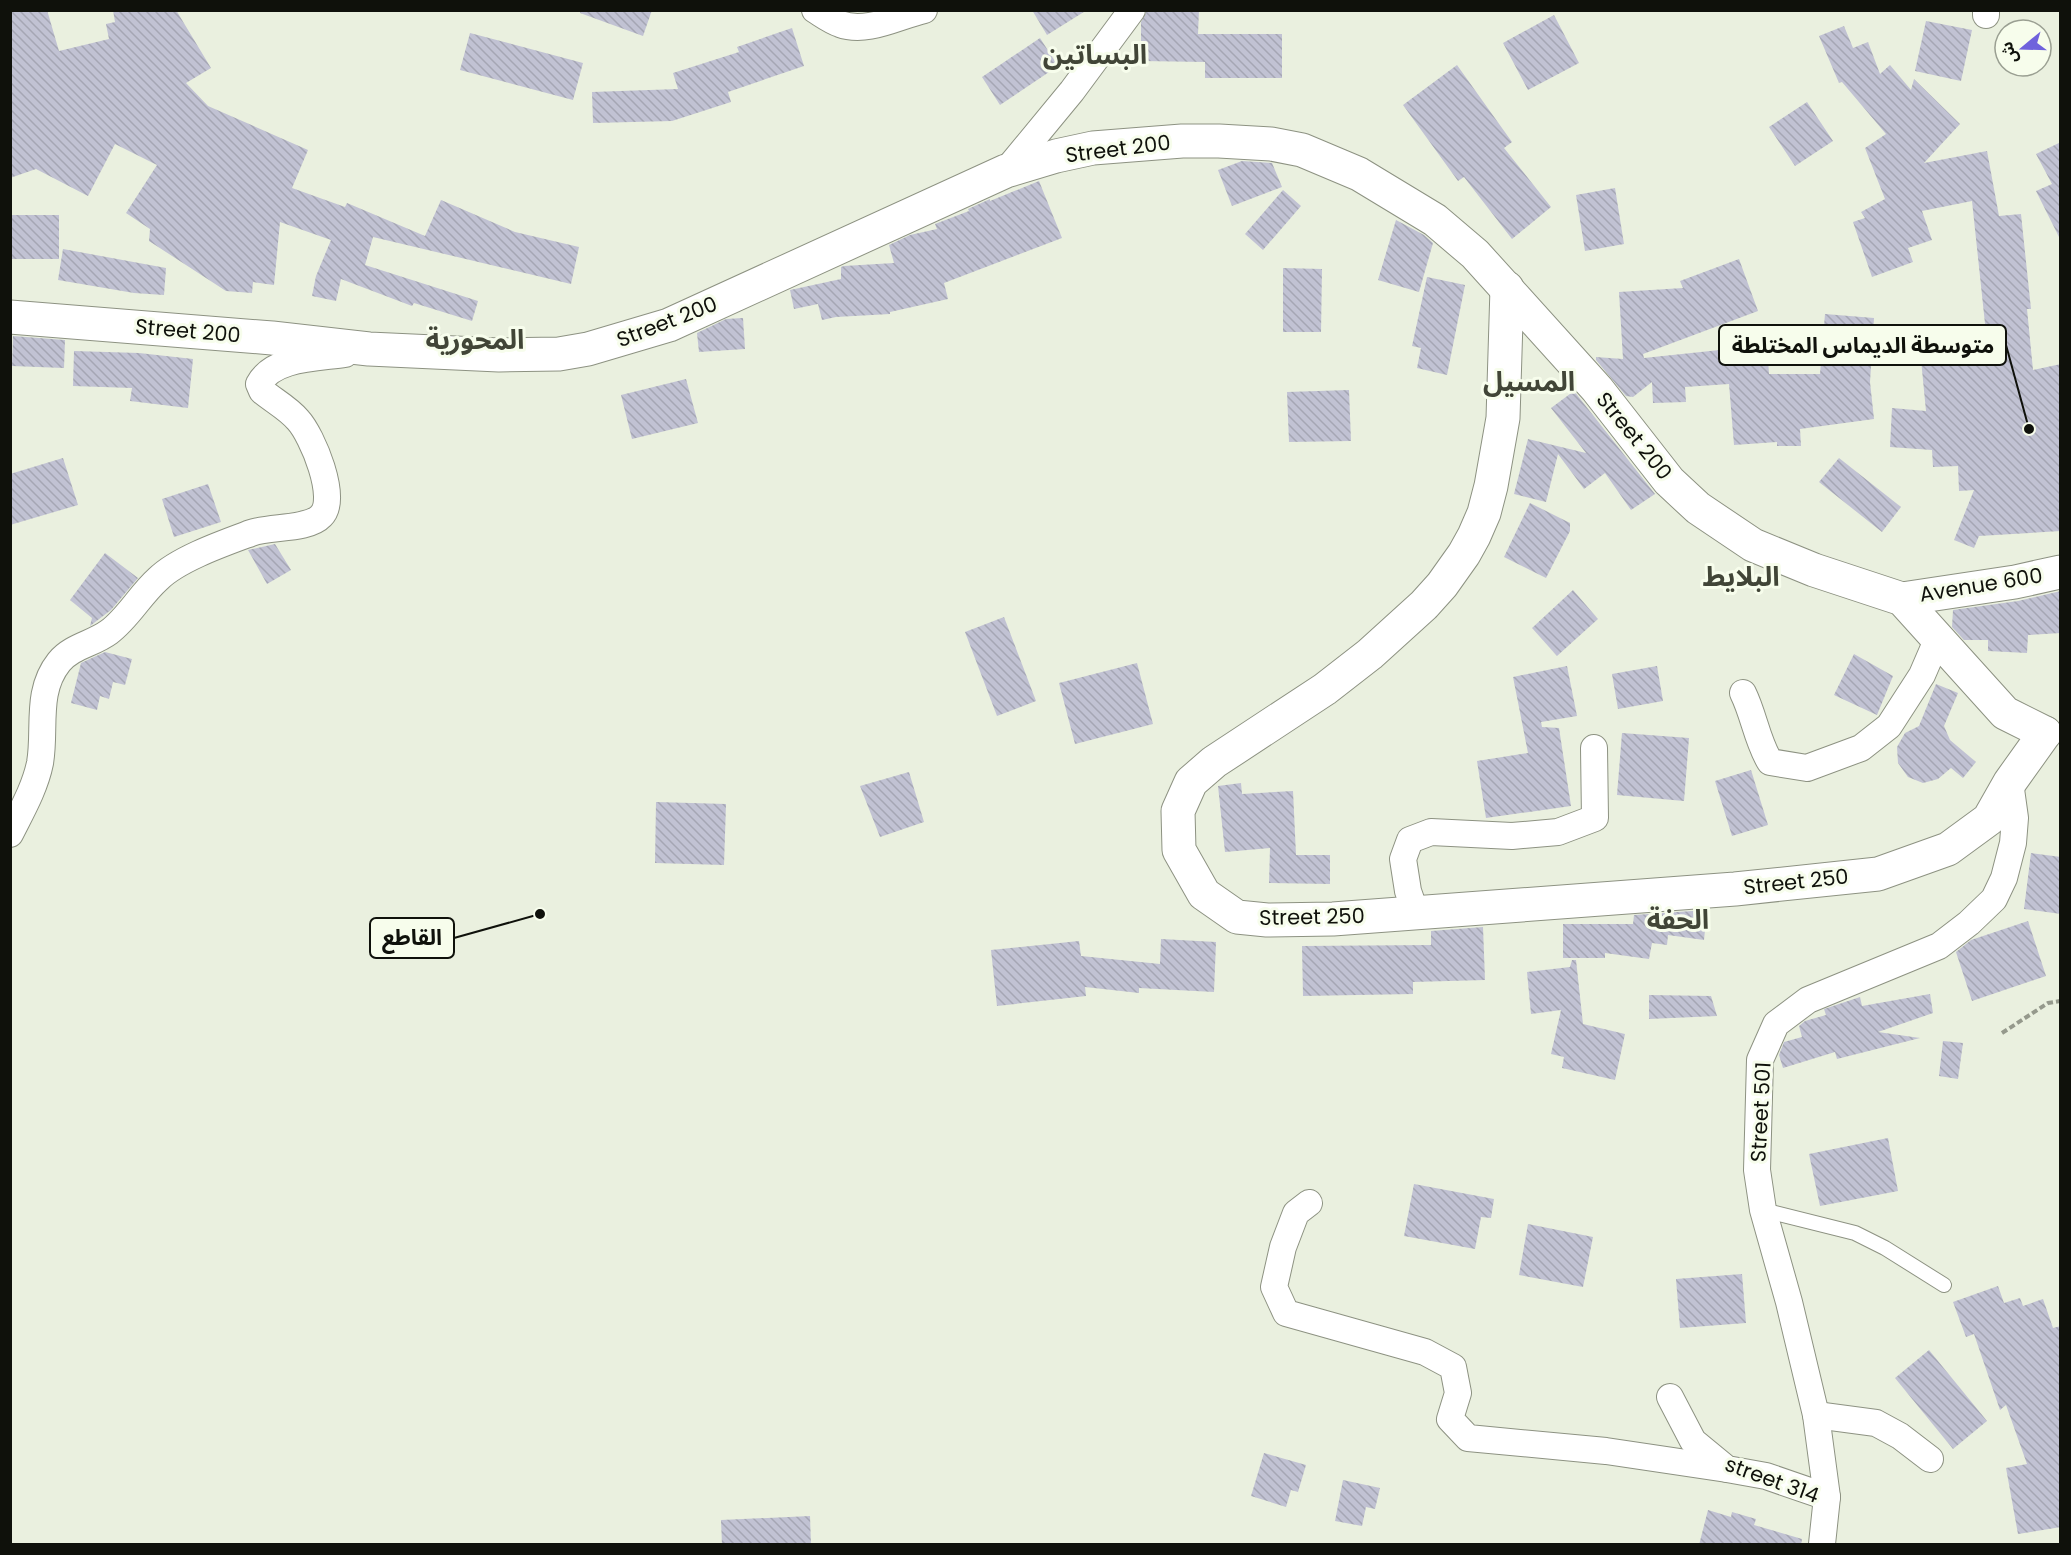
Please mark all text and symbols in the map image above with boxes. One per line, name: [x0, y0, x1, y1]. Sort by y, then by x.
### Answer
north arrow: [1993, 18, 2053, 78]
district label: البساتين: [1043, 36, 1147, 73]
text: ش: [1995, 39, 2024, 67]
street label: Street 200: [1064, 128, 1172, 169]
street label: Street 200: [612, 289, 721, 354]
street label: Street 200: [134, 311, 242, 350]
district label: المحورية: [426, 321, 524, 358]
callout: متوسطة الديماس المختلطة: [1719, 325, 2006, 365]
text: متوسطة الديماس المختلطة: [1732, 330, 1994, 361]
district label: المسيل: [1483, 363, 1575, 400]
street label: Street 200: [1590, 386, 1679, 486]
district label: البلايط: [1702, 558, 1780, 595]
street label: Avenue 600: [1917, 560, 2045, 609]
street label: Street 250: [1742, 862, 1850, 901]
street label: Street 250: [1259, 901, 1365, 932]
district label: الحفة: [1647, 901, 1709, 938]
callout: القاطع: [370, 918, 454, 958]
text: القاطع: [382, 922, 442, 954]
street label: Street 501: [1743, 1061, 1778, 1163]
street label: street 314: [1721, 1449, 1823, 1510]

